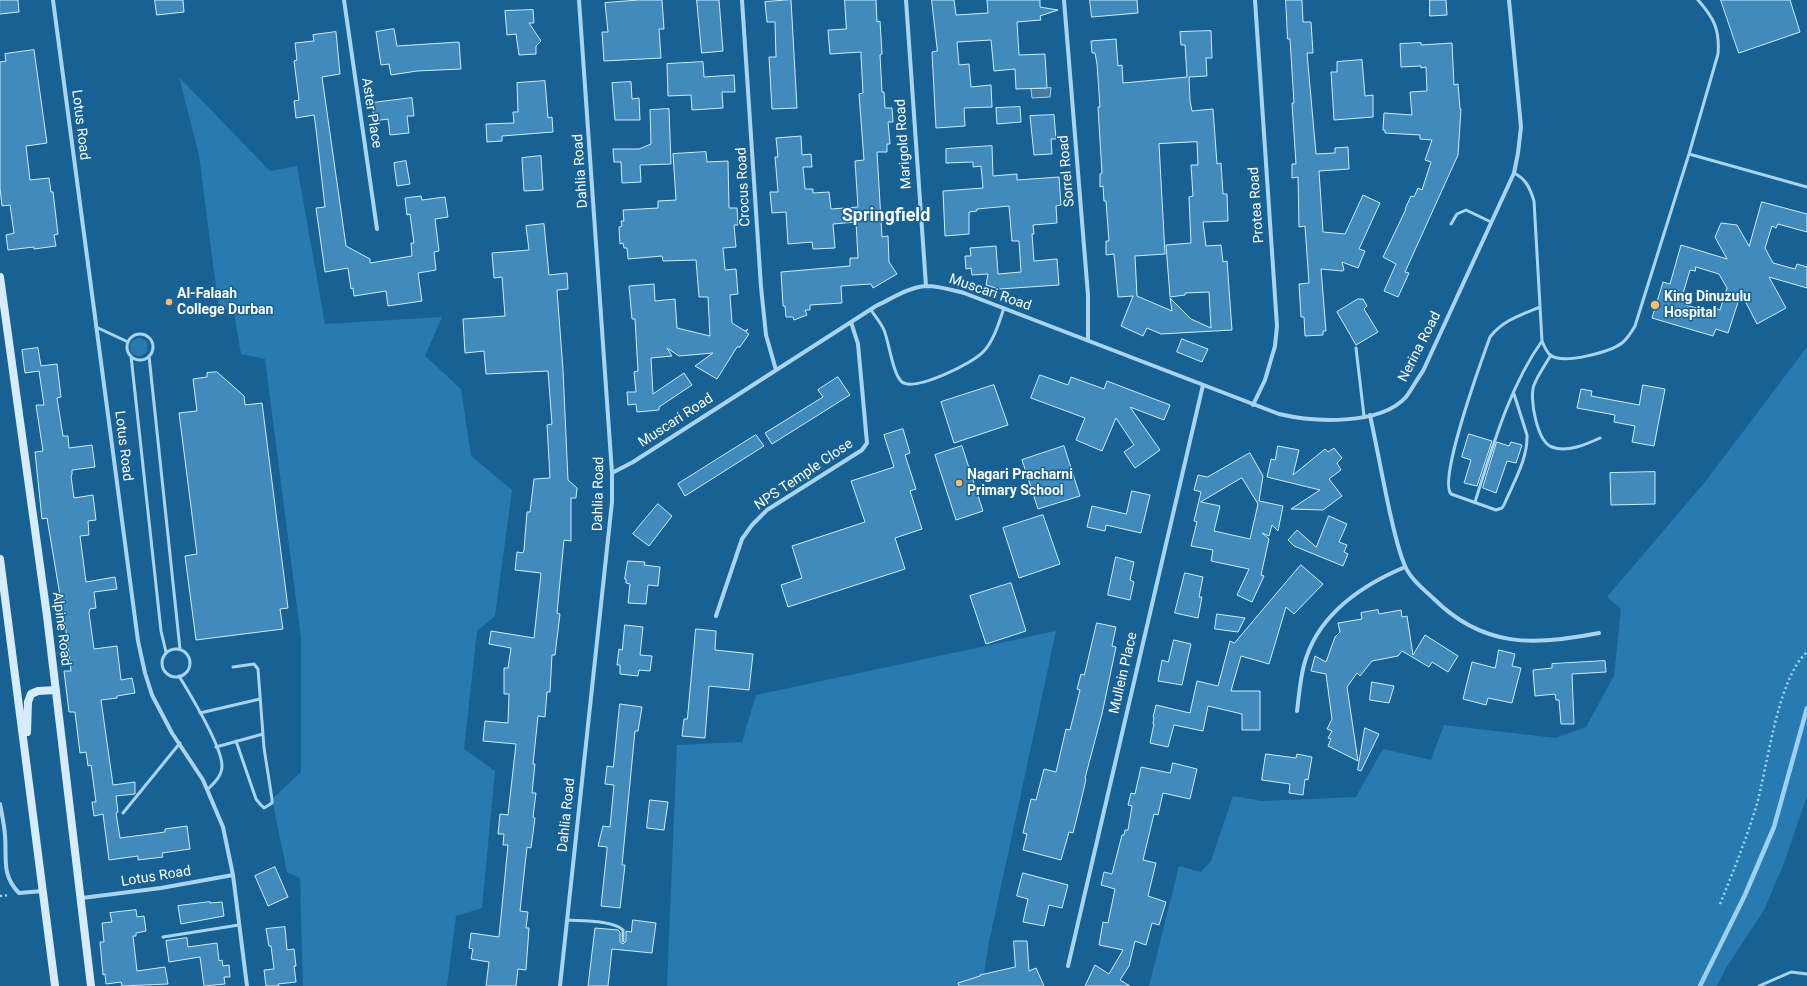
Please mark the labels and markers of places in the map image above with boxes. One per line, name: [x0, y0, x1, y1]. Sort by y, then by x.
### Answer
place label: Al-Falaah College Durban: [177, 286, 273, 318]
place label: King Dinuzulu Hospital: [1664, 289, 1751, 322]
marker: Al-Falaah College Durban: [164, 297, 174, 307]
marker: King Dinuzulu Hospital: [1649, 299, 1661, 311]
place label: Nagari Pracharni Primary School: [967, 467, 1073, 500]
marker: Nagari Pracharni Primary School: [954, 478, 964, 488]

